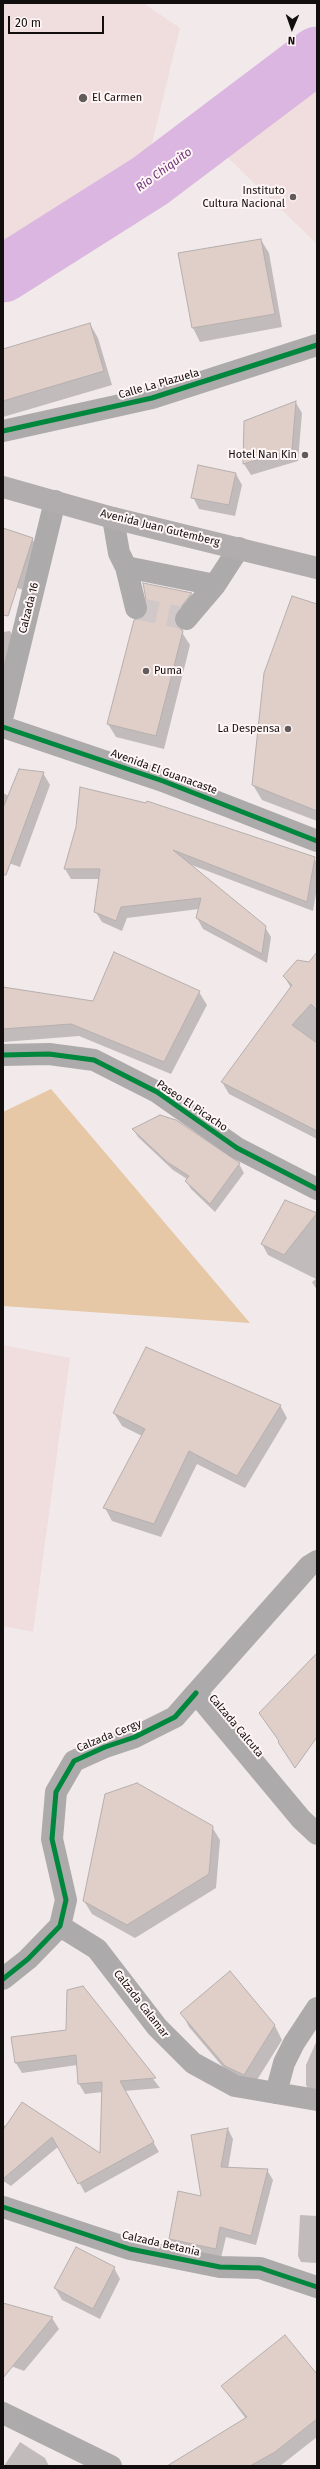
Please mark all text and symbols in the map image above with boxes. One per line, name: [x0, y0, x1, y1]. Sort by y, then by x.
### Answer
scale bar: [10, 8, 106, 34]
north arrow: [272, 8, 312, 48]
text: 20 m: [15, 16, 41, 30]
text: N: [288, 34, 295, 47]
place label: El Carmen: [92, 91, 142, 105]
marker: El Carmen: [77, 92, 89, 104]
water label: Río Chiquito: [133, 145, 195, 195]
place label: Instituto Cultura Nacional: [202, 184, 285, 210]
marker: Instituto Cultura Nacional: [288, 192, 298, 202]
street label: Calle La Plazuela: [117, 366, 201, 402]
place label: Hotel Nan Kin: [228, 448, 297, 462]
marker: Hotel Nan Kin: [300, 450, 310, 460]
street label: Avenida Juan Gutemberg: [99, 507, 221, 549]
street label: Calzada 16: [16, 581, 42, 635]
place label: Puma: [154, 664, 182, 678]
marker: Puma: [141, 666, 151, 676]
place label: La Despensa: [218, 722, 280, 736]
marker: La Despensa: [283, 724, 293, 734]
street label: Avenida El Guanacaste: [109, 747, 219, 797]
street label: Paseo El Picacho: [154, 1077, 230, 1135]
street label: Calzada Calcuta: [206, 1692, 266, 1760]
street label: Calzada Cergy: [75, 1717, 143, 1755]
street label: Calzada Calamar: [111, 1968, 171, 2040]
street label: Calzada Betania: [121, 2229, 201, 2259]

